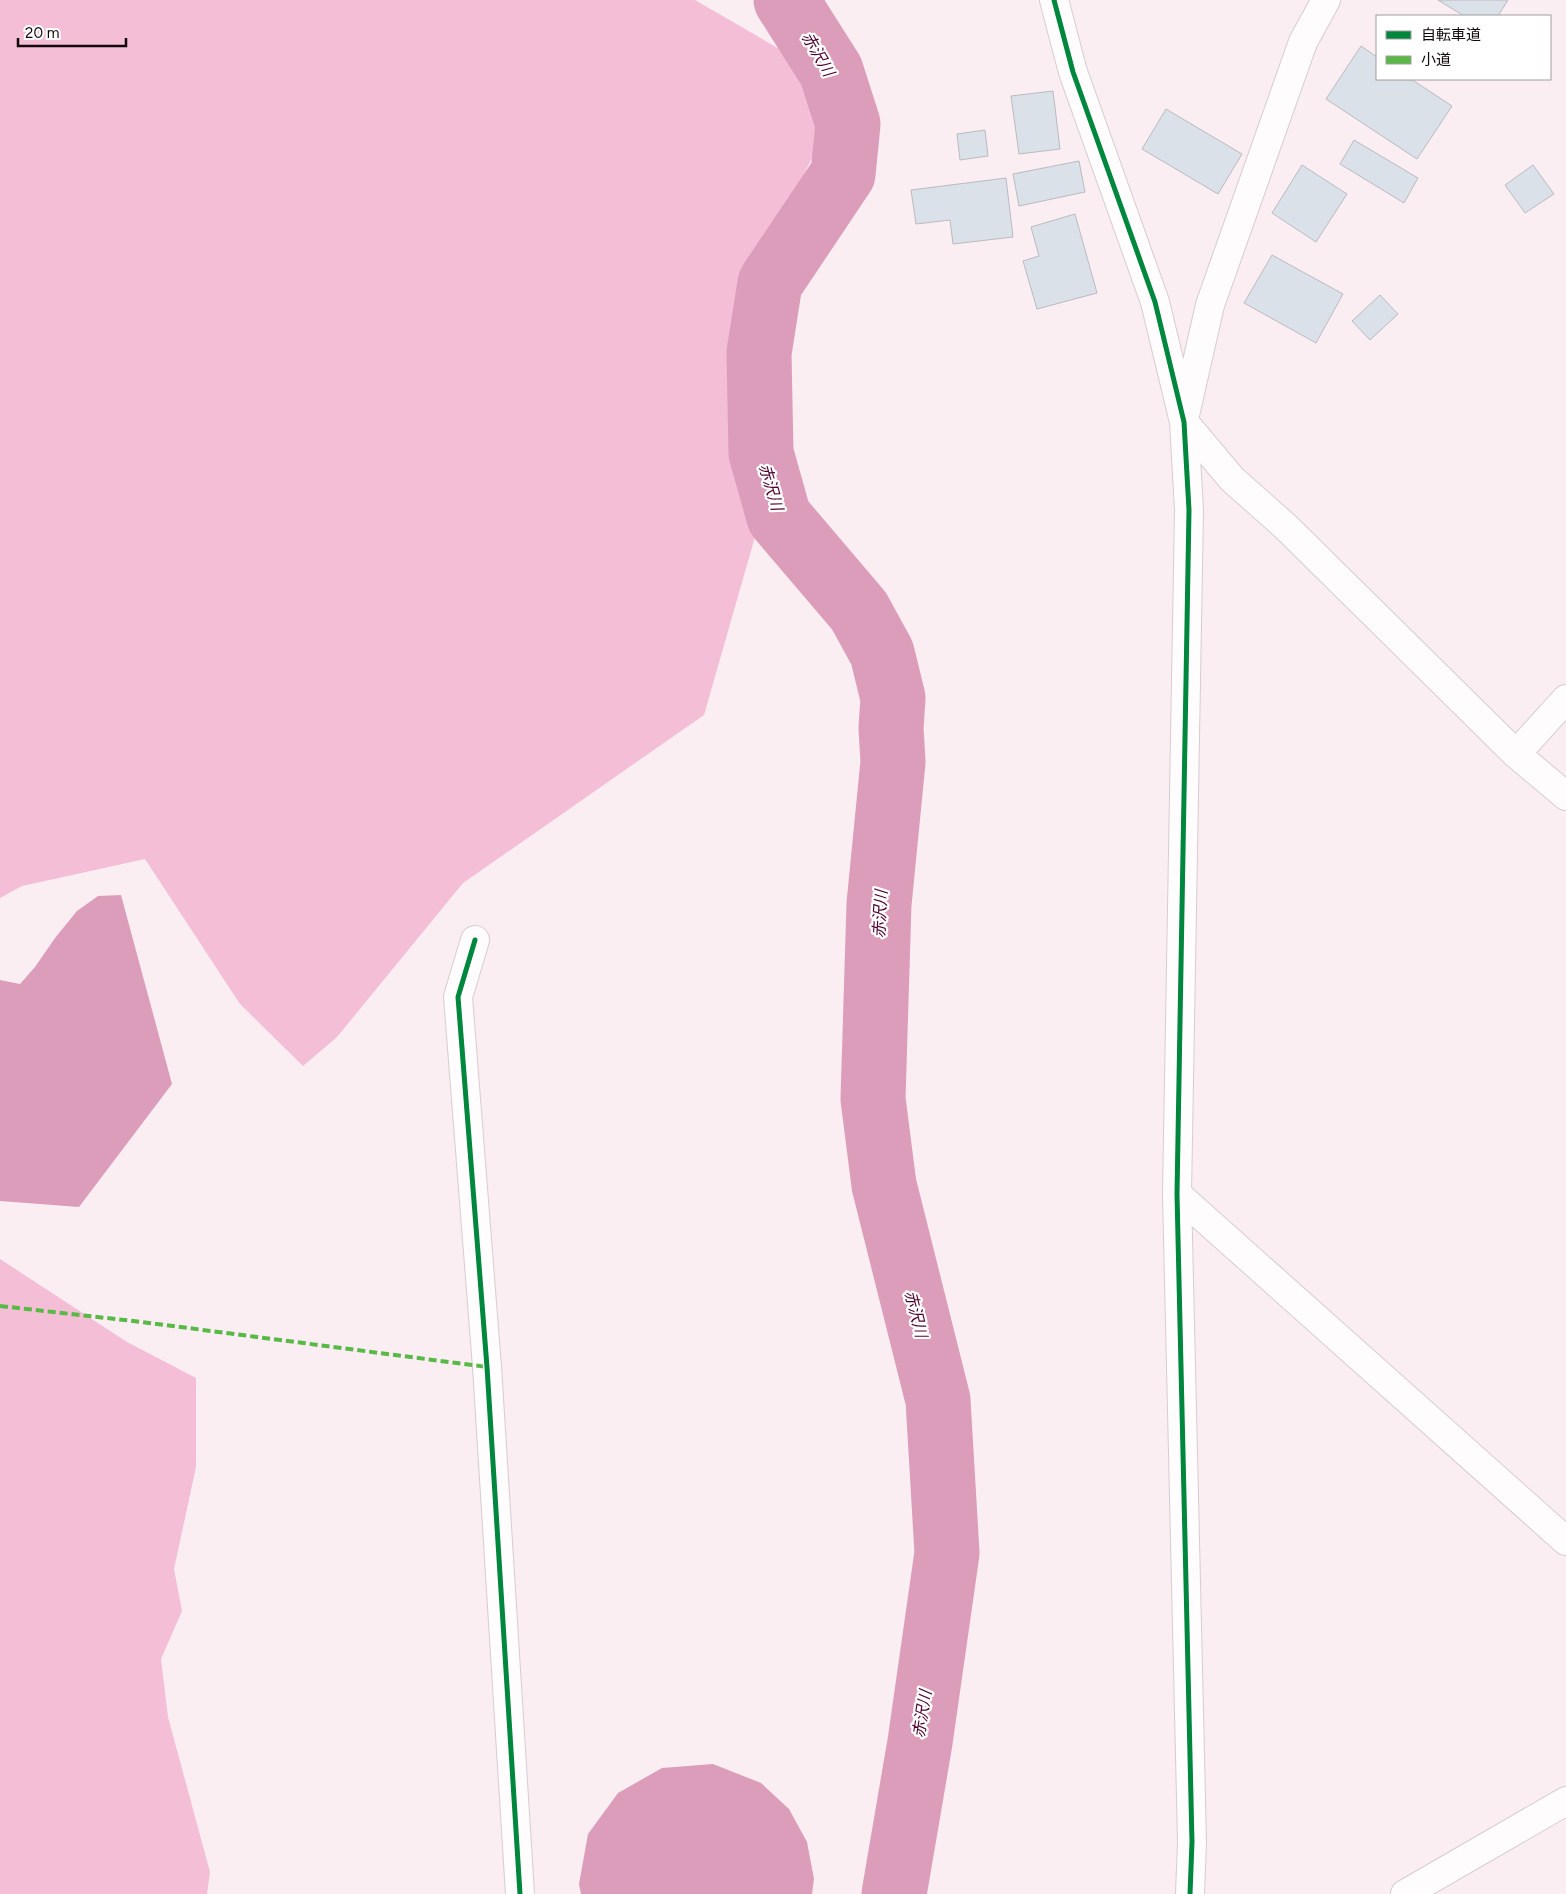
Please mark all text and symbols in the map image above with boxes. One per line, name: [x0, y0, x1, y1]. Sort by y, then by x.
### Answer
scale bar: [18, 15, 125, 47]
legend: [1376, 15, 1551, 80]
text: 20 m: [25, 24, 59, 42]
text: 自転車道: [1421, 26, 1481, 44]
water label: 赤沢川: [798, 28, 839, 81]
text: 小道: [1421, 51, 1451, 69]
water label: 赤沢川: [755, 461, 787, 515]
water label: 赤沢川: [869, 888, 891, 938]
water label: 赤沢川: [901, 1288, 932, 1342]
water label: 赤沢川: [909, 1687, 935, 1739]

